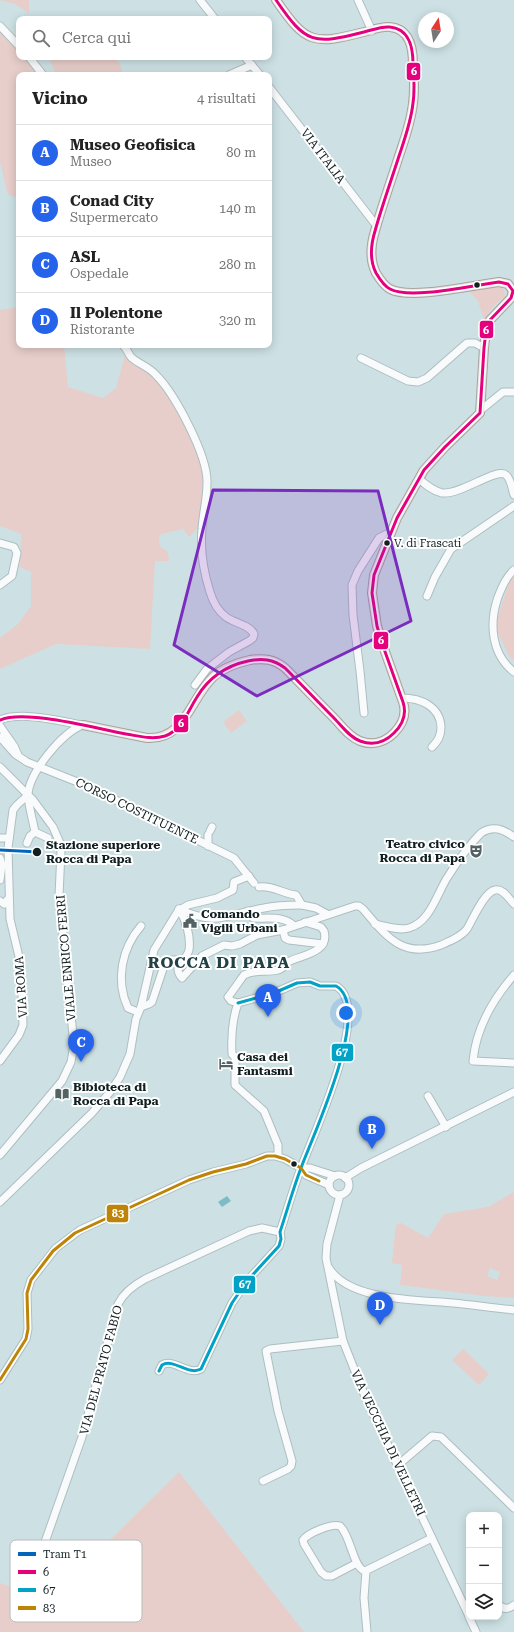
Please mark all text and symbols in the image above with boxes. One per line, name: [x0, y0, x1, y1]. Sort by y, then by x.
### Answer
north arrow: [418, 12, 454, 48]
search box: [16, 16, 272, 60]
icon: search: [30, 27, 52, 49]
text: Cerca qui: [62, 29, 131, 47]
line badge: 6: [406, 62, 421, 81]
text: 6: [411, 65, 417, 78]
text: Vicino: [32, 88, 88, 108]
text: 4 risultati: [197, 91, 256, 106]
street label: VIA ITALIA: [298, 126, 349, 187]
text: Museo Geofisica: [70, 136, 195, 154]
text: A: [40, 145, 50, 160]
text: 80 m: [226, 145, 256, 160]
text: Museo: [70, 154, 112, 169]
text: Conad City: [70, 192, 154, 210]
text: B: [40, 201, 50, 216]
text: 140 m: [219, 201, 256, 216]
text: Supermercato: [70, 210, 158, 225]
text: ASL: [70, 248, 100, 266]
text: C: [40, 257, 50, 272]
text: 280 m: [219, 257, 256, 272]
text: Ospedale: [70, 266, 129, 281]
unlabelled marker: [472, 280, 482, 290]
text: Il Polentone: [70, 304, 163, 322]
text: D: [40, 313, 50, 328]
text: 320 m: [219, 313, 256, 328]
line badge: 6: [479, 320, 494, 339]
text: Ristorante: [70, 322, 135, 337]
text: 6: [483, 324, 489, 337]
place label: V. di Frascati: [394, 537, 462, 550]
marker: V. di Frascati: [382, 538, 392, 548]
line badge: 6: [373, 631, 389, 650]
text: 6: [378, 634, 384, 647]
line badge: 6: [173, 714, 189, 733]
text: 6: [178, 717, 184, 730]
street label: CORSO COSTITUENTE: [73, 775, 201, 847]
place label: Teatro civico Rocca di Papa: [379, 837, 465, 865]
place label: Stazione superiore Rocca di Papa: [46, 838, 160, 866]
theatre icon: Teatro civico Rocca di Papa: [468, 843, 484, 859]
marker: Stazione superiore Rocca di Papa: [31, 846, 43, 858]
street label: VIALE ENRICO FERRI: [54, 894, 78, 1022]
place label: Comando Vigili Urbani: [201, 907, 278, 935]
public building icon: Comando Vigili Urbani: [182, 913, 198, 929]
district label: ROCCA DI PAPA: [148, 953, 290, 972]
street label: VIA ROMA: [12, 955, 30, 1018]
pin: A: [255, 984, 281, 1017]
your location: [336, 1003, 356, 1023]
pin: C: [68, 1029, 94, 1062]
line badge: 67: [331, 1043, 354, 1062]
text: 67: [336, 1046, 348, 1059]
place label: Casa dei Fantasmi: [237, 1050, 293, 1078]
hotel icon: Casa dei Fantasmi: [218, 1056, 234, 1072]
place label: Bibioteca di Rocca di Papa: [73, 1080, 159, 1108]
library icon: Bibioteca di Rocca di Papa: [54, 1086, 70, 1102]
pin: B: [359, 1116, 385, 1149]
unlabelled marker: [289, 1159, 299, 1169]
line badge: 83: [106, 1204, 129, 1223]
text: 83: [112, 1207, 124, 1220]
line badge: 67: [233, 1275, 256, 1294]
text: 67: [239, 1278, 251, 1291]
pin: D: [367, 1292, 393, 1325]
street label: VIA DEL PRATO FABIO: [77, 1304, 125, 1436]
street label: VIA VECCHIA DI VELLETRI: [348, 1368, 428, 1518]
map controls: [466, 1512, 502, 1620]
button: +: [466, 1512, 502, 1548]
legend: [10, 1540, 142, 1622]
text: Tram T1: [43, 1548, 87, 1561]
button: −: [466, 1548, 502, 1584]
text: 6: [43, 1566, 49, 1579]
text: 67: [43, 1584, 55, 1597]
button: layers: [466, 1584, 502, 1620]
text: 83: [43, 1602, 55, 1615]

